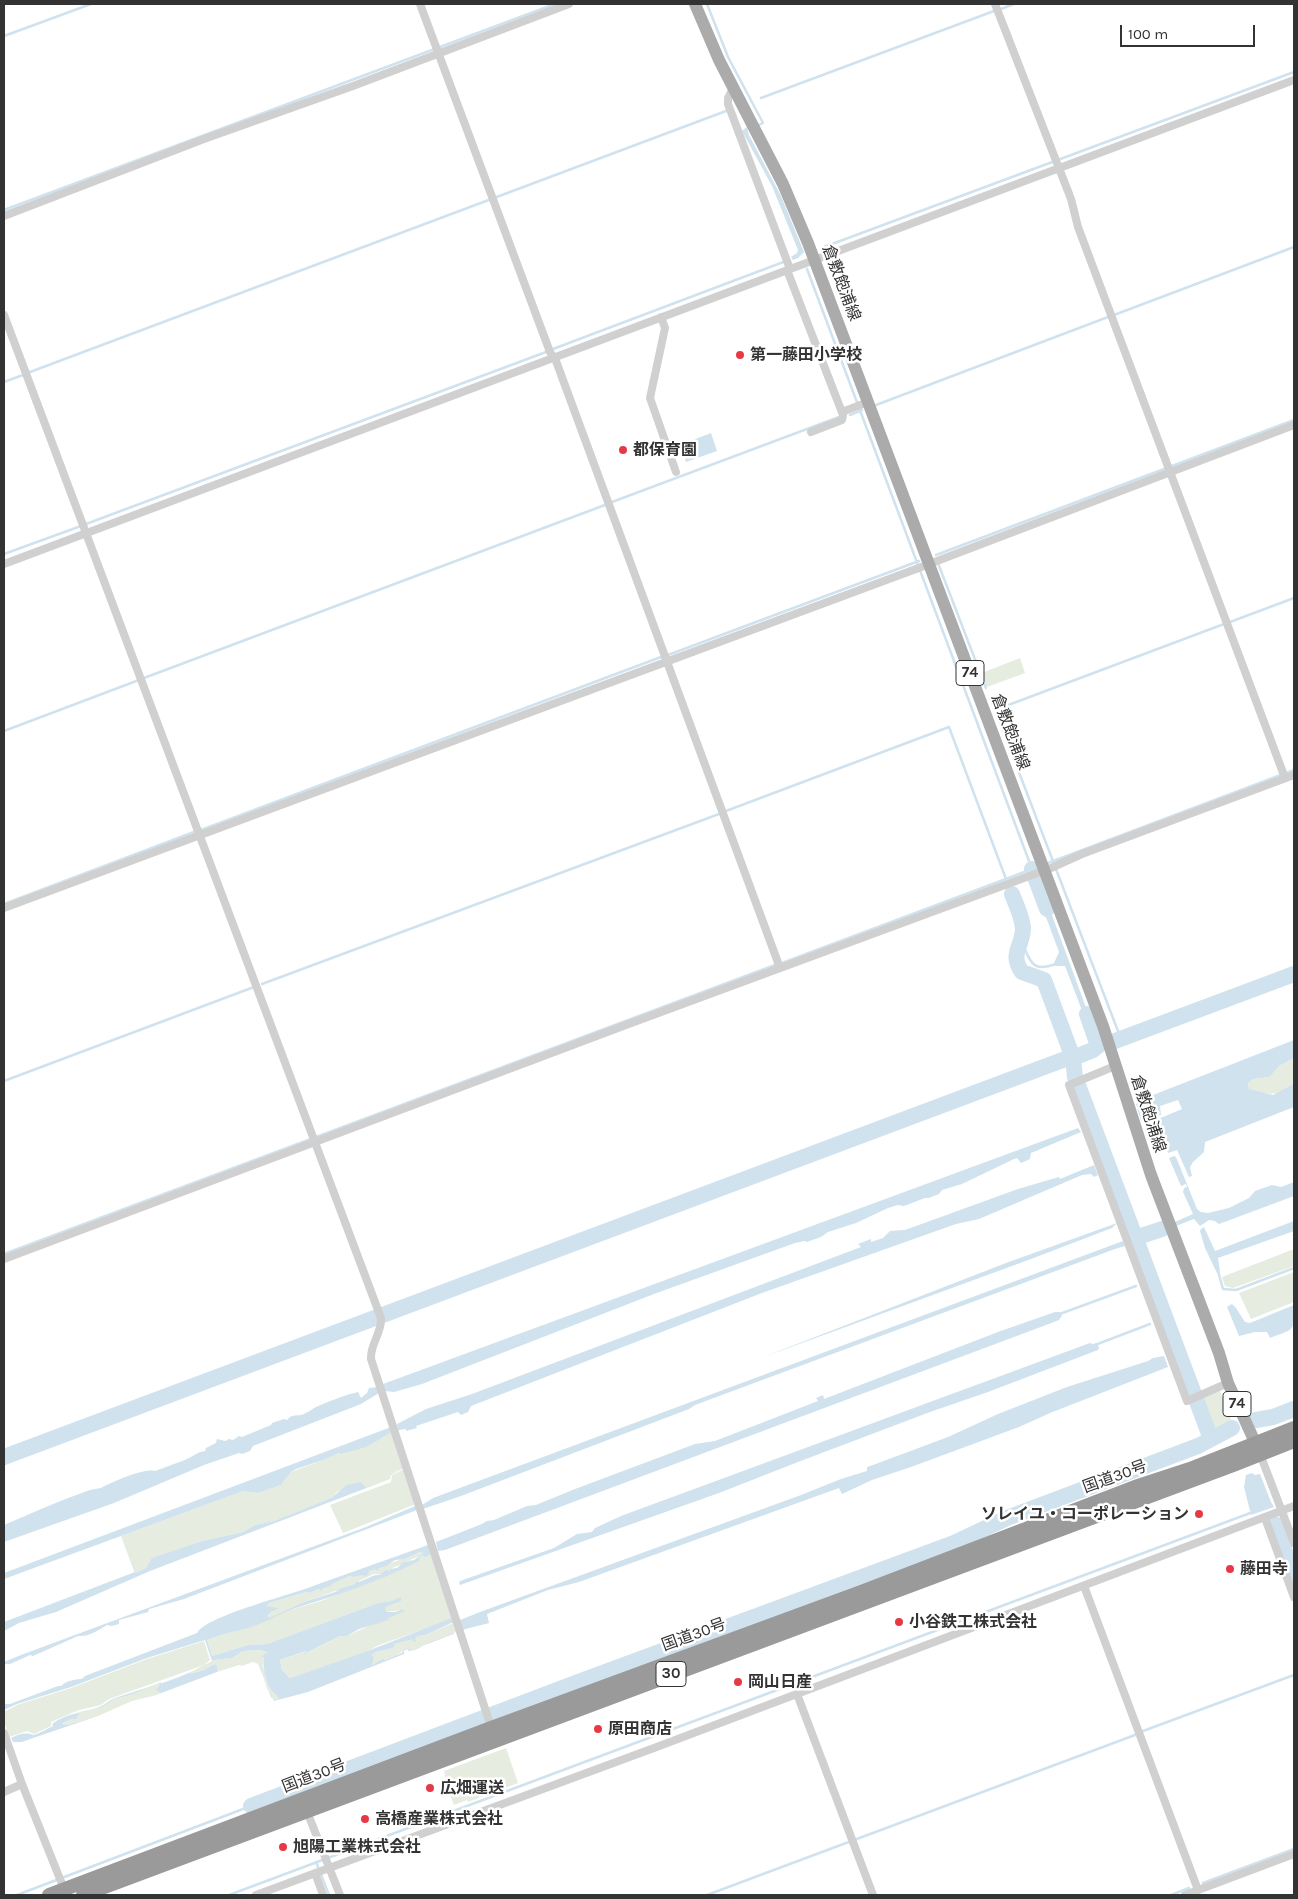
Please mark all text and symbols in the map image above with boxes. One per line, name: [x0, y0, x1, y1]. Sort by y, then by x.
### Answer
scale bar: [1123, 15, 1258, 47]
text: 100 m: [1128, 25, 1168, 43]
street label: 倉敷飽浦線: [818, 242, 864, 324]
place label: 第一藤田小学校: [750, 345, 862, 365]
marker: 第一藤田小学校: [734, 349, 746, 361]
place label: 都保育園: [633, 440, 697, 460]
marker: 都保育園: [617, 444, 629, 456]
road number: 74: [956, 660, 984, 686]
street label: 倉敷飽浦線: [987, 691, 1033, 773]
street label: 倉敷飽浦線: [1127, 1073, 1169, 1155]
road number: 74: [1223, 1392, 1251, 1416]
street label: 国道30号: [1080, 1457, 1150, 1497]
place label: ソレイユ・コーポレーション: [981, 1504, 1189, 1524]
marker: ソレイユ・コーポレーション: [1193, 1508, 1205, 1520]
place label: 藤田寺: [1240, 1559, 1288, 1579]
marker: 藤田寺: [1224, 1563, 1236, 1575]
place label: 小谷鉄工株式会社: [909, 1612, 1037, 1632]
street label: 国道30号: [659, 1615, 729, 1655]
marker: 小谷鉄工株式会社: [893, 1616, 905, 1628]
road number: 30: [656, 1662, 686, 1686]
place label: 岡山日産: [748, 1672, 812, 1692]
marker: 岡山日産: [732, 1676, 744, 1688]
place label: 原田商店: [608, 1719, 672, 1739]
marker: 原田商店: [592, 1723, 604, 1735]
street label: 国道30号: [279, 1755, 349, 1797]
place label: 広畑運送: [440, 1778, 504, 1798]
marker: 広畑運送: [424, 1782, 436, 1794]
place label: 高橋産業株式会社: [375, 1809, 503, 1829]
marker: 高橋産業株式会社: [359, 1813, 371, 1825]
place label: 旭陽工業株式会社: [293, 1837, 421, 1857]
marker: 旭陽工業株式会社: [277, 1841, 289, 1853]

